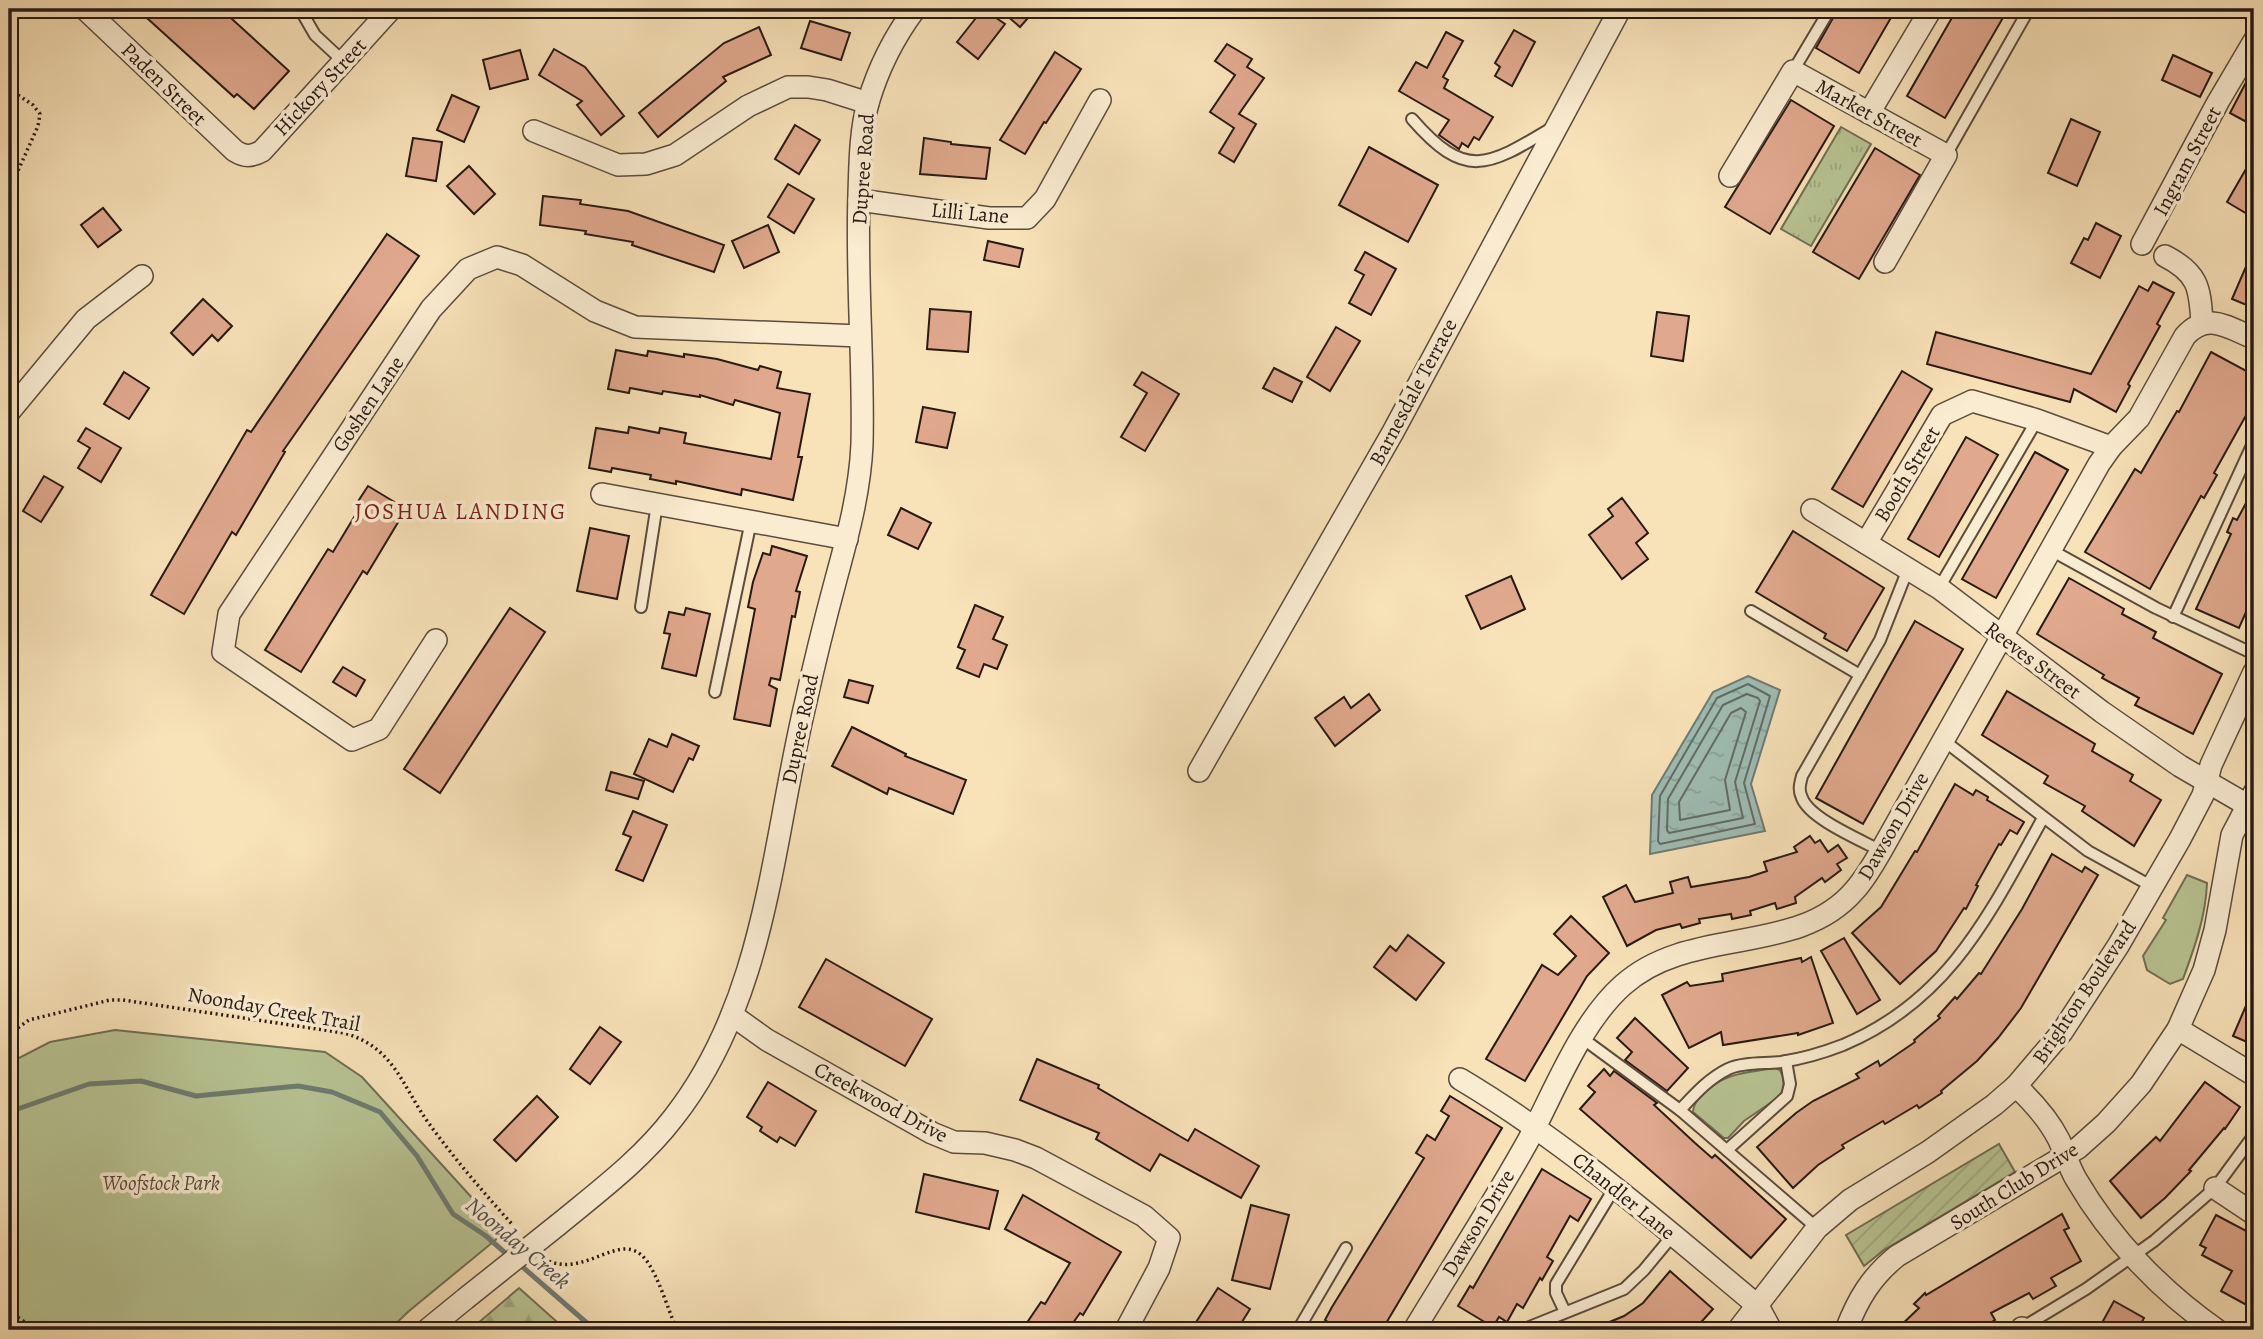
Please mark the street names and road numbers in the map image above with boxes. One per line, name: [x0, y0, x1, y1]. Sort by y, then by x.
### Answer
street label: Hickory Street: [267, 32, 373, 142]
street label: Paden Street: [115, 36, 213, 132]
street label: Market Street: [1811, 72, 1927, 154]
street label: Ingram Street: [2146, 101, 2228, 221]
street label: Dupree Road: [845, 112, 881, 226]
street label: Lilli Lane: [930, 196, 1010, 230]
street label: Barnesdale Terrace: [1362, 314, 1464, 470]
street label: Goshen Lane: [326, 351, 410, 457]
street label: Booth Street: [1867, 421, 1947, 527]
street label: Reeves Street: [1979, 615, 2087, 705]
street label: Dupree Road: [775, 671, 825, 787]
street label: Dawson Drive: [1851, 767, 1935, 885]
street label: Brighton Boulevard: [2026, 914, 2143, 1069]
street label: Noonday Creek Trail: [186, 980, 362, 1038]
street label: Creekwood Drive: [809, 1055, 953, 1149]
street label: South Club Drive: [1944, 1135, 2084, 1237]
street label: Chandler Lane: [1567, 1146, 1681, 1246]
street label: Dawson Drive: [1435, 1164, 1521, 1282]

